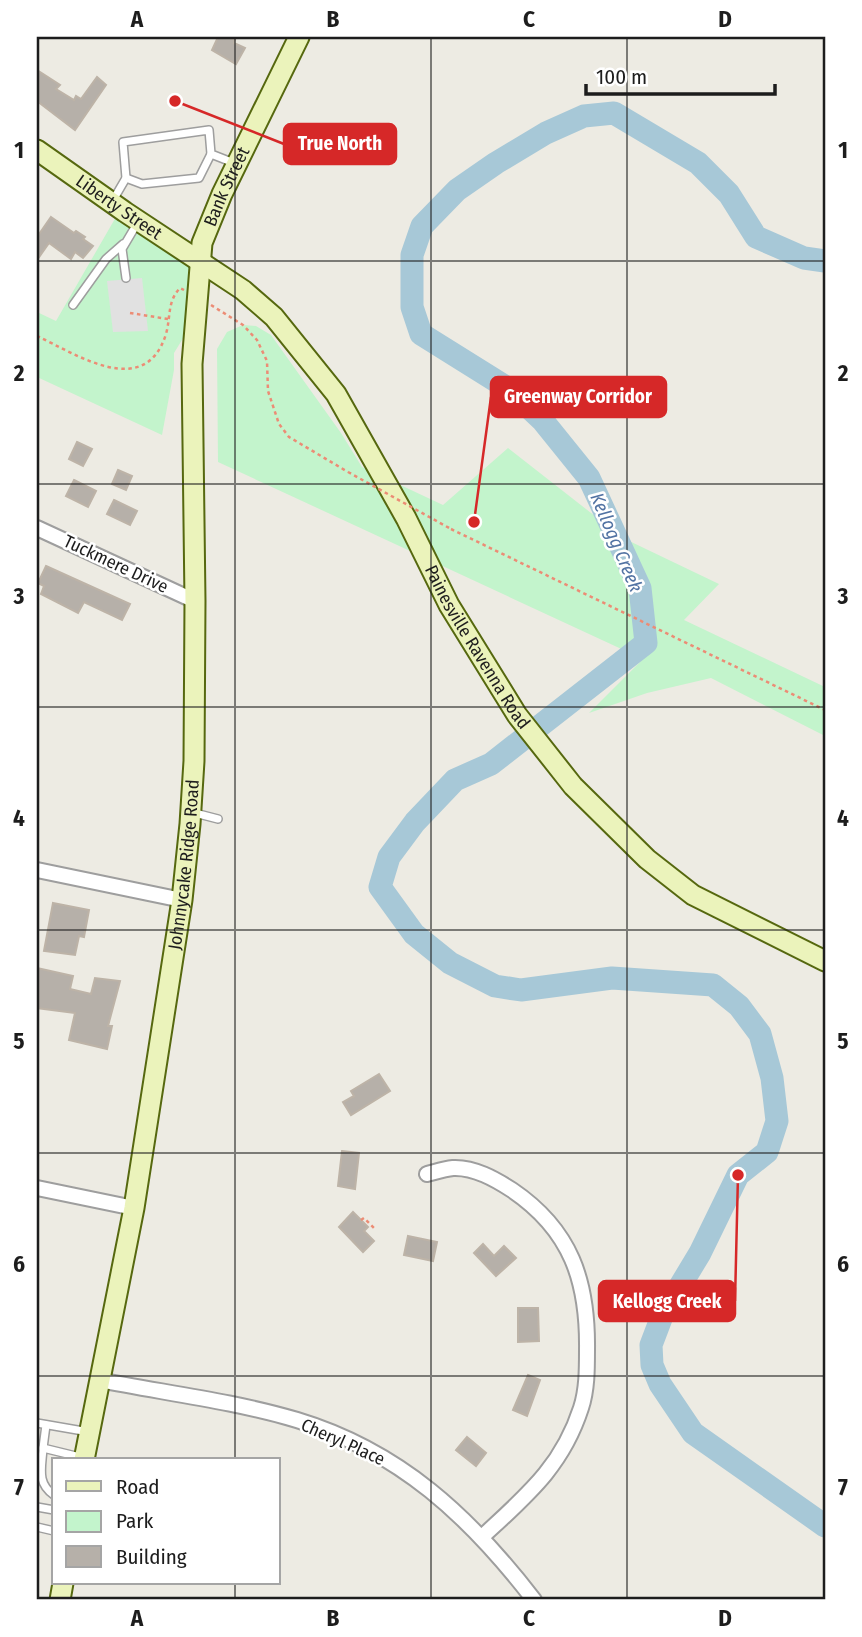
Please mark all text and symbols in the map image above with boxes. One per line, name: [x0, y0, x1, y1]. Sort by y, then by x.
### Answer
text: A: [130, 5, 144, 33]
text: B: [327, 5, 340, 33]
text: C: [523, 5, 535, 33]
text: D: [718, 5, 732, 33]
scale bar: [586, 52, 774, 96]
text: 100 m: [596, 64, 647, 90]
callout: True North: [284, 124, 396, 164]
text: True North: [298, 132, 382, 155]
text: 1: [14, 136, 24, 164]
text: 1: [838, 136, 848, 164]
street label: Bank Street: [199, 143, 254, 230]
street label: Liberty Street: [72, 170, 166, 245]
text: 2: [13, 359, 25, 387]
text: 2: [837, 359, 849, 387]
callout: Greenway Corridor: [491, 377, 666, 417]
text: Greenway Corridor: [504, 385, 653, 408]
water label: Kellogg Creek: [585, 489, 648, 595]
street label: Tuckmere Drive: [60, 530, 172, 598]
street label: Painesville Ravenna Road: [420, 561, 535, 733]
text: 3: [13, 582, 25, 610]
text: 3: [837, 582, 849, 610]
street label: Johnnycake Ridge Road: [163, 779, 204, 951]
text: 4: [13, 804, 25, 832]
text: 4: [837, 804, 849, 832]
text: 5: [13, 1027, 25, 1055]
text: 5: [837, 1027, 849, 1055]
text: 6: [13, 1250, 25, 1278]
text: 6: [837, 1250, 849, 1278]
callout: Kellogg Creek: [599, 1281, 735, 1321]
text: Kellogg Creek: [613, 1290, 722, 1313]
street label: Cheryl Place: [298, 1414, 388, 1470]
legend: [52, 1458, 280, 1584]
text: 7: [14, 1473, 24, 1501]
text: 7: [838, 1473, 848, 1501]
text: Road: [116, 1474, 160, 1500]
text: Park: [116, 1508, 154, 1534]
text: Building: [116, 1544, 187, 1570]
text: A: [130, 1604, 144, 1632]
text: B: [327, 1604, 340, 1632]
text: C: [523, 1604, 535, 1632]
text: D: [718, 1604, 732, 1632]

